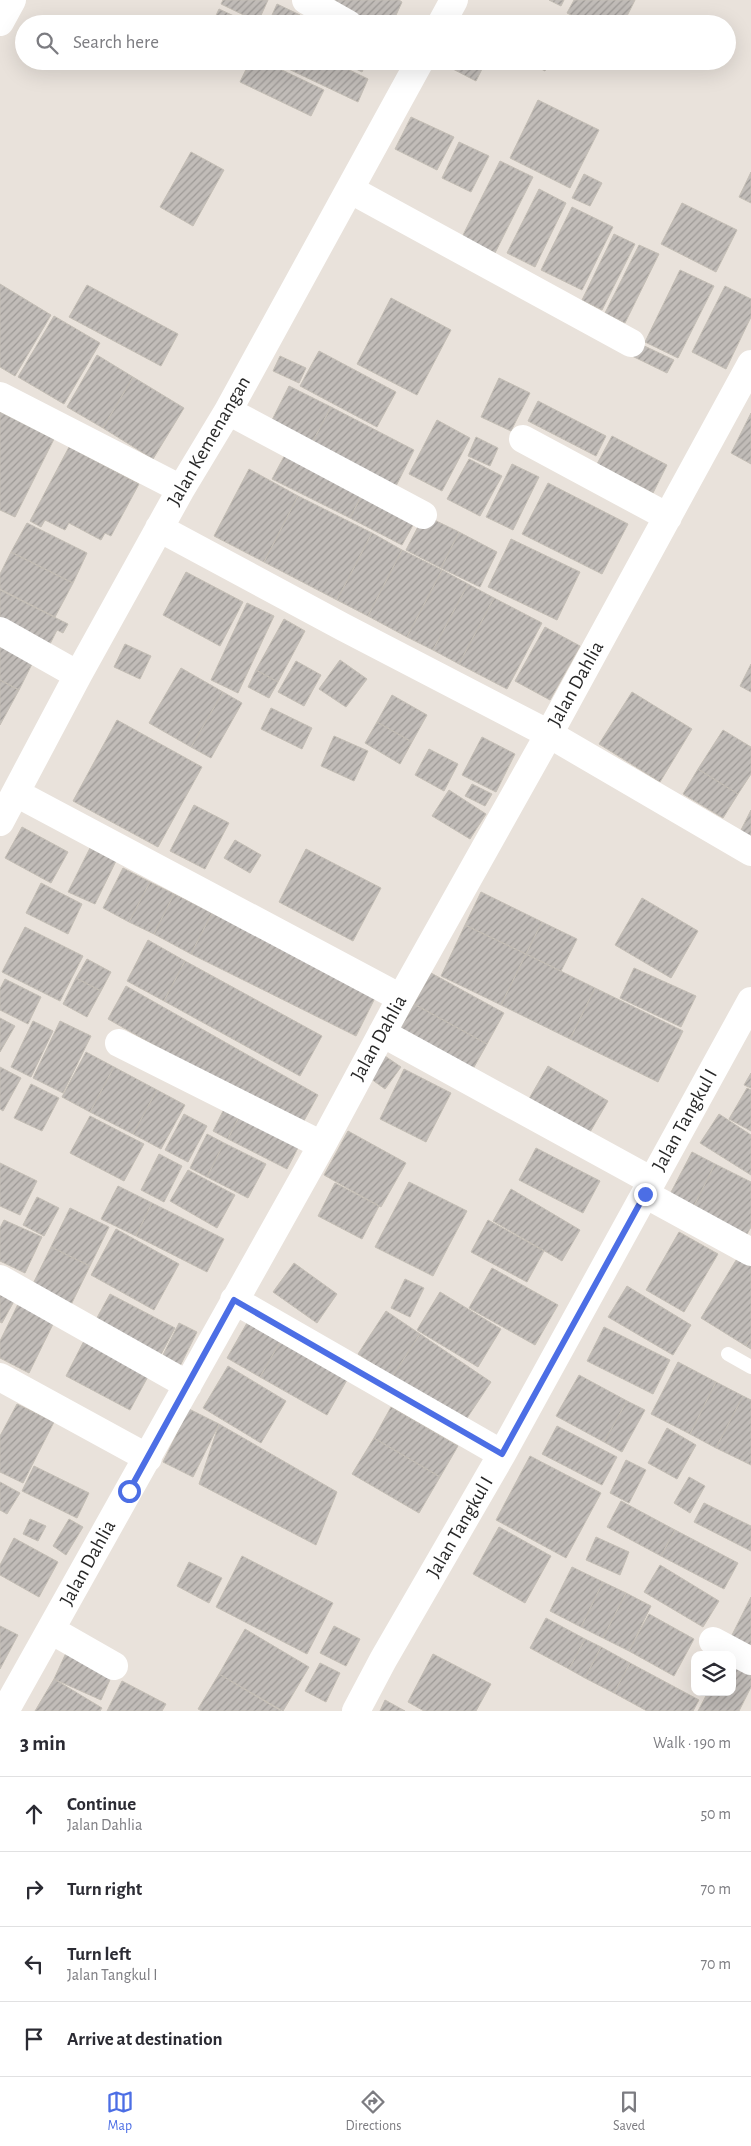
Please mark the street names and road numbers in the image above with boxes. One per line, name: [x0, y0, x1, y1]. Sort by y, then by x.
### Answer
street label: Jalan Kemenangan: [164, 373, 254, 509]
street label: Jalan Dahlia: [544, 638, 608, 730]
street label: Jalan Dahlia: [347, 992, 411, 1084]
street label: Jalan Tangkul I: [649, 1066, 721, 1174]
street label: Jalan Tangkul I: [423, 1473, 497, 1581]
street label: Jalan Dahlia: [56, 1517, 120, 1609]

